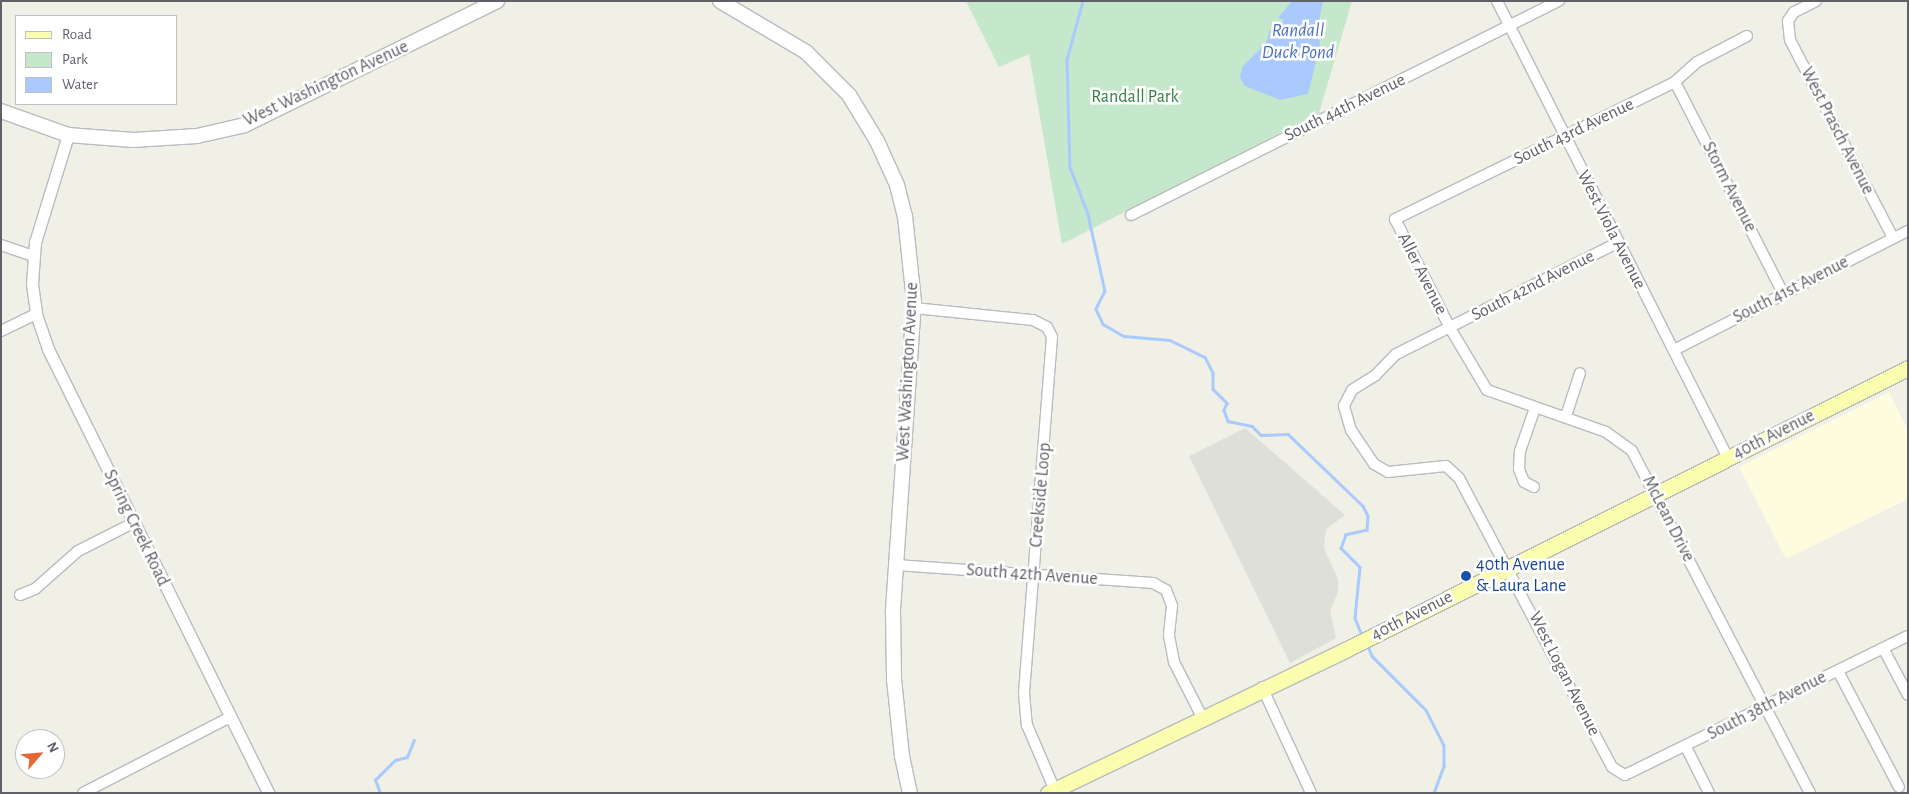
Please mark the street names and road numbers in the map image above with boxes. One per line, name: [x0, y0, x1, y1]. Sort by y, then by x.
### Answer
street label: West Washington Avenue: [240, 36, 412, 132]
street label: West Prasch Avenue: [1796, 64, 1878, 198]
street label: South 44th Avenue: [1281, 69, 1409, 147]
street label: South 43rd Avenue: [1510, 94, 1638, 170]
street label: Storm Avenue: [1697, 138, 1761, 236]
street label: West Viola Avenue: [1572, 167, 1650, 293]
street label: Aller Avenue: [1392, 230, 1452, 318]
street label: South 42nd Avenue: [1468, 246, 1598, 326]
street label: South 41st Avenue: [1730, 252, 1852, 328]
street label: West Washington Avenue: [893, 282, 923, 462]
street label: 40th Avenue: [1730, 405, 1818, 465]
street label: Creekside Loop: [1026, 442, 1056, 548]
street label: Spring Creek Road: [98, 466, 174, 590]
street label: McLean Drive: [1637, 472, 1699, 566]
street label: South 42th Avenue: [966, 560, 1098, 590]
street label: 40th Avenue: [1368, 586, 1456, 646]
street label: West Logan Avenue: [1523, 608, 1605, 740]
street label: South 38th Avenue: [1704, 667, 1830, 745]

